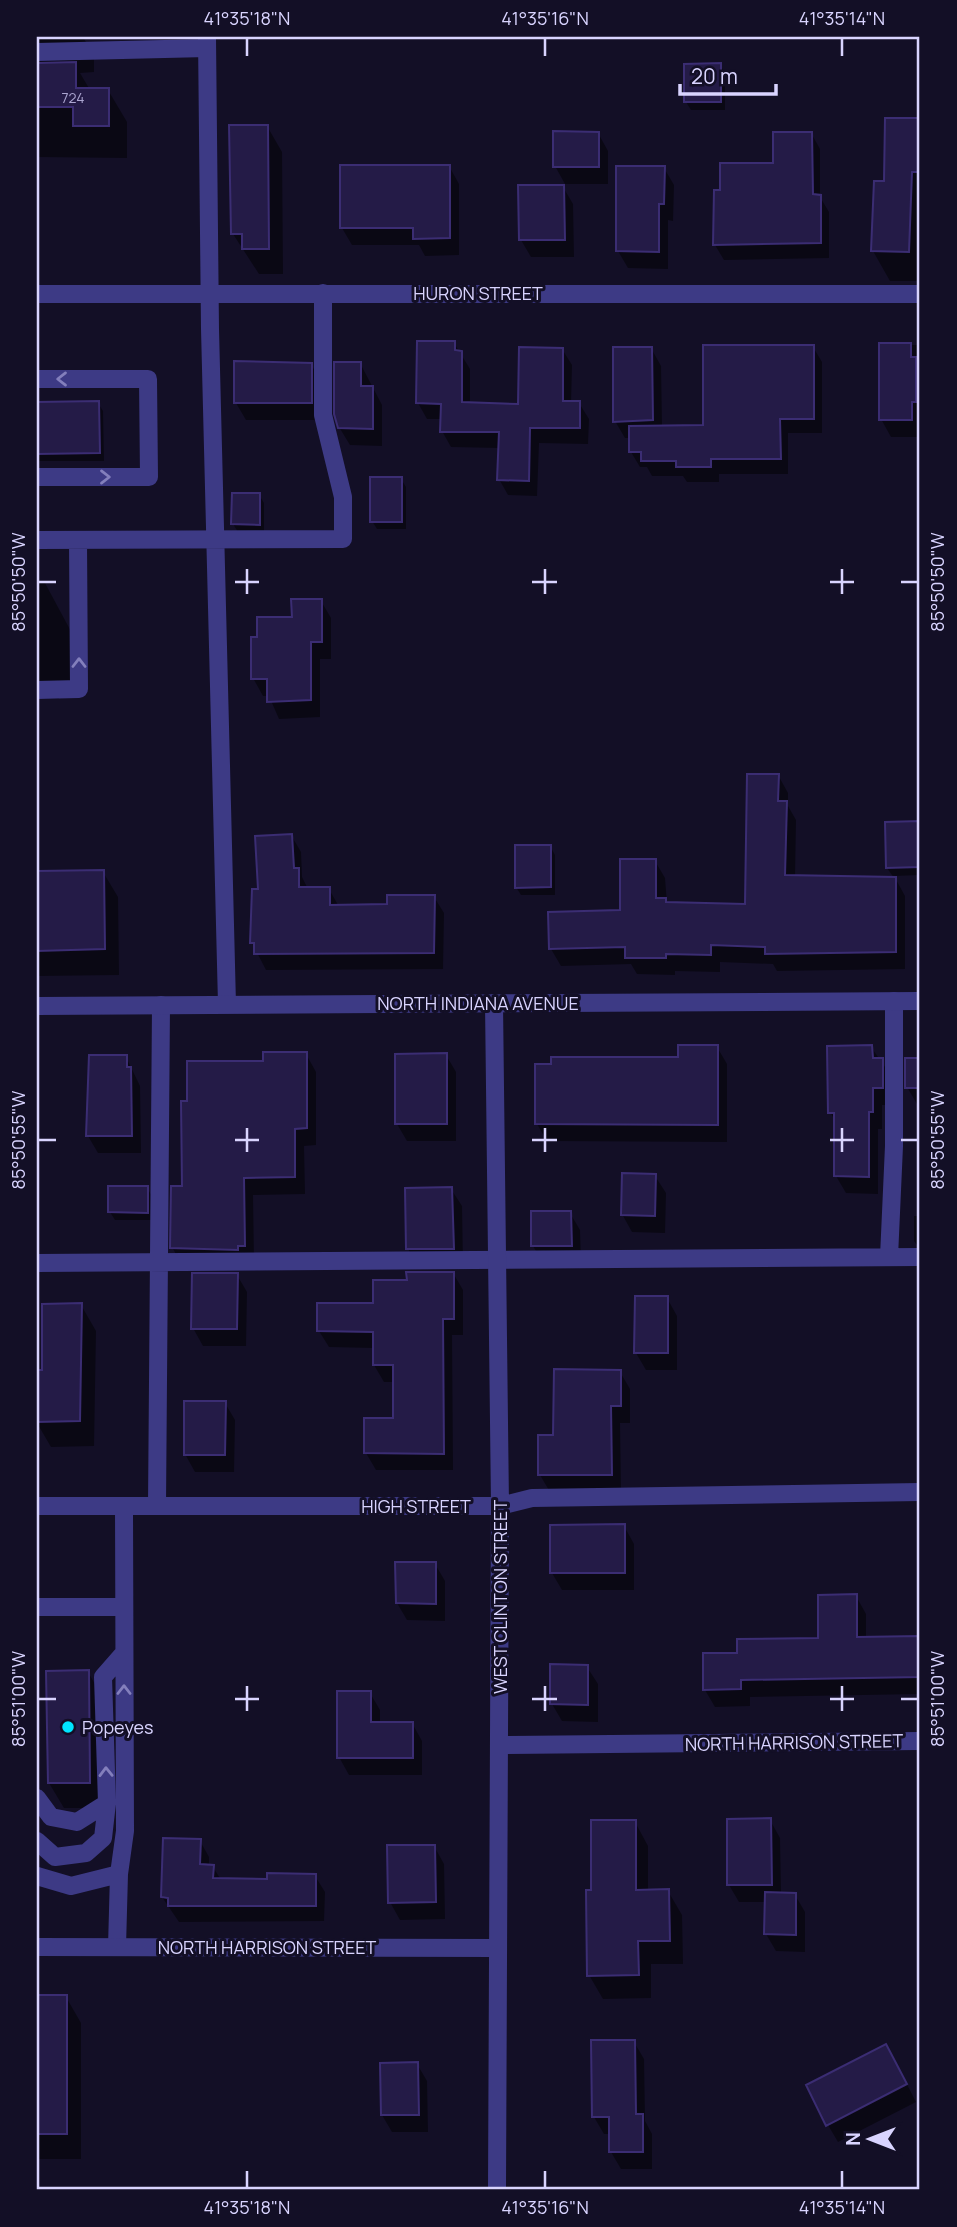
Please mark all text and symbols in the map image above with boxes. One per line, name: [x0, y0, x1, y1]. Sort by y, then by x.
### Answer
text: 41°35'18"N: [204, 6, 290, 30]
text: 41°35'16"N: [501, 6, 589, 30]
text: 41°35'14"N: [799, 6, 885, 30]
scale bar: [680, 52, 777, 96]
text: 20 m: [691, 62, 738, 90]
house number: 724: [62, 88, 84, 107]
street label: HURON STREET: [413, 281, 543, 305]
one-way arrow: [56, 371, 67, 387]
one-way arrow: [100, 469, 111, 485]
text: 85°50'50"W: [6, 532, 30, 632]
text: 85°50'50"W: [925, 532, 949, 632]
one-way arrow: [71, 658, 87, 668]
street label: NORTH INDIANA AVENUE: [377, 991, 579, 1015]
text: 85°50'55"W: [6, 1090, 30, 1189]
text: 85°50'55"W: [925, 1090, 949, 1189]
street label: HIGH STREET: [361, 1494, 471, 1518]
street label: WEST CLINTON STREET: [488, 1500, 512, 1694]
text: 85°51'00"W: [6, 1651, 30, 1747]
text: 85°51'00"W: [925, 1651, 949, 1747]
one-way arrow: [116, 1684, 132, 1694]
place label: Popeyes: [82, 1715, 154, 1739]
marker: Popeyes: [60, 1719, 76, 1735]
street label: NORTH HARRISON STREET: [685, 1728, 904, 1756]
one-way arrow: [99, 1767, 114, 1778]
street label: NORTH HARRISON STREET: [158, 1935, 376, 1959]
north arrow: [834, 2104, 904, 2174]
text: N: [840, 2132, 866, 2146]
text: 41°35'18"N: [204, 2195, 290, 2219]
text: 41°35'16"N: [501, 2195, 589, 2219]
text: 41°35'14"N: [799, 2195, 885, 2219]

